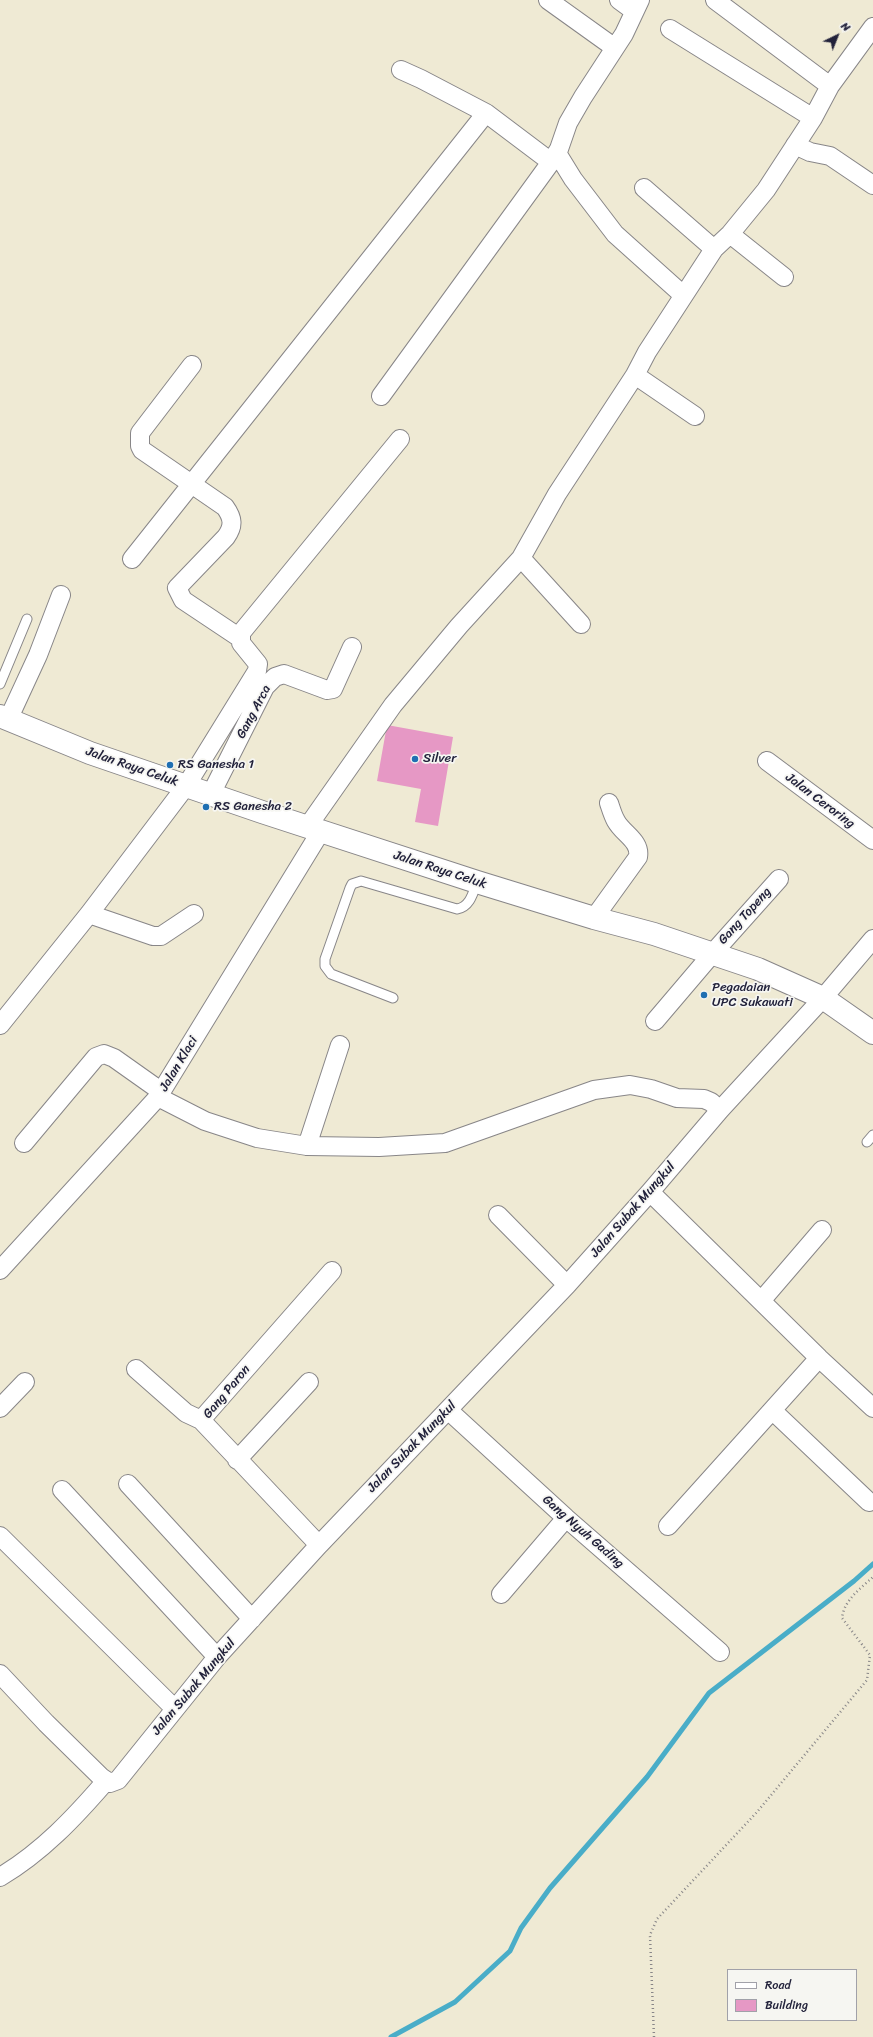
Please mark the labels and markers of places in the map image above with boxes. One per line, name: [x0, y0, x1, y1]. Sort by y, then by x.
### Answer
place label: Silver: [423, 751, 457, 767]
marker: Silver: [410, 754, 420, 764]
place label: RS Ganesha 1: [178, 757, 254, 773]
marker: RS Ganesha 1: [165, 760, 175, 770]
place label: RS Ganesha 2: [214, 799, 292, 815]
marker: RS Ganesha 2: [201, 802, 211, 812]
place label: Pegadaian UPC Sukawati: [712, 980, 793, 1011]
marker: Pegadaian UPC Sukawati: [699, 990, 709, 1000]

